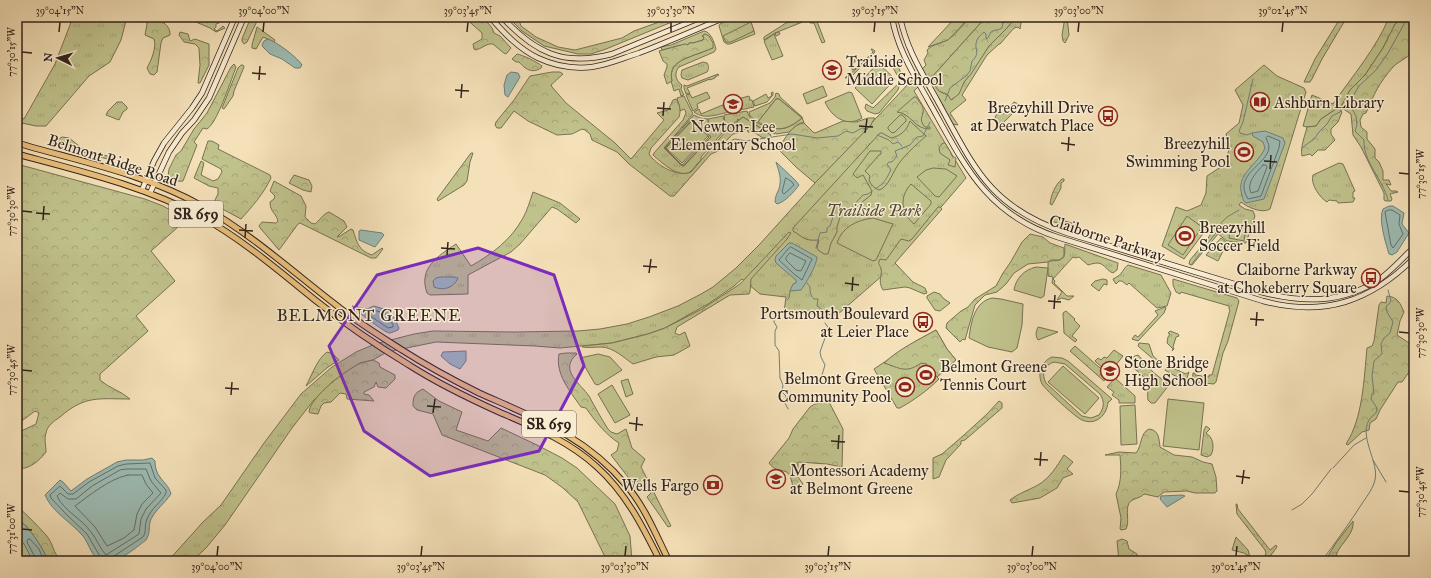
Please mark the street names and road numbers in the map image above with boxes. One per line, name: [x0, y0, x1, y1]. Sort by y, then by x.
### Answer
street label: Belmont Ridge Road: [45, 130, 181, 191]
road number: SR 659: [169, 201, 223, 227]
street label: Claiborne Parkway: [1047, 210, 1168, 266]
road number: SR 659: [522, 411, 576, 437]

